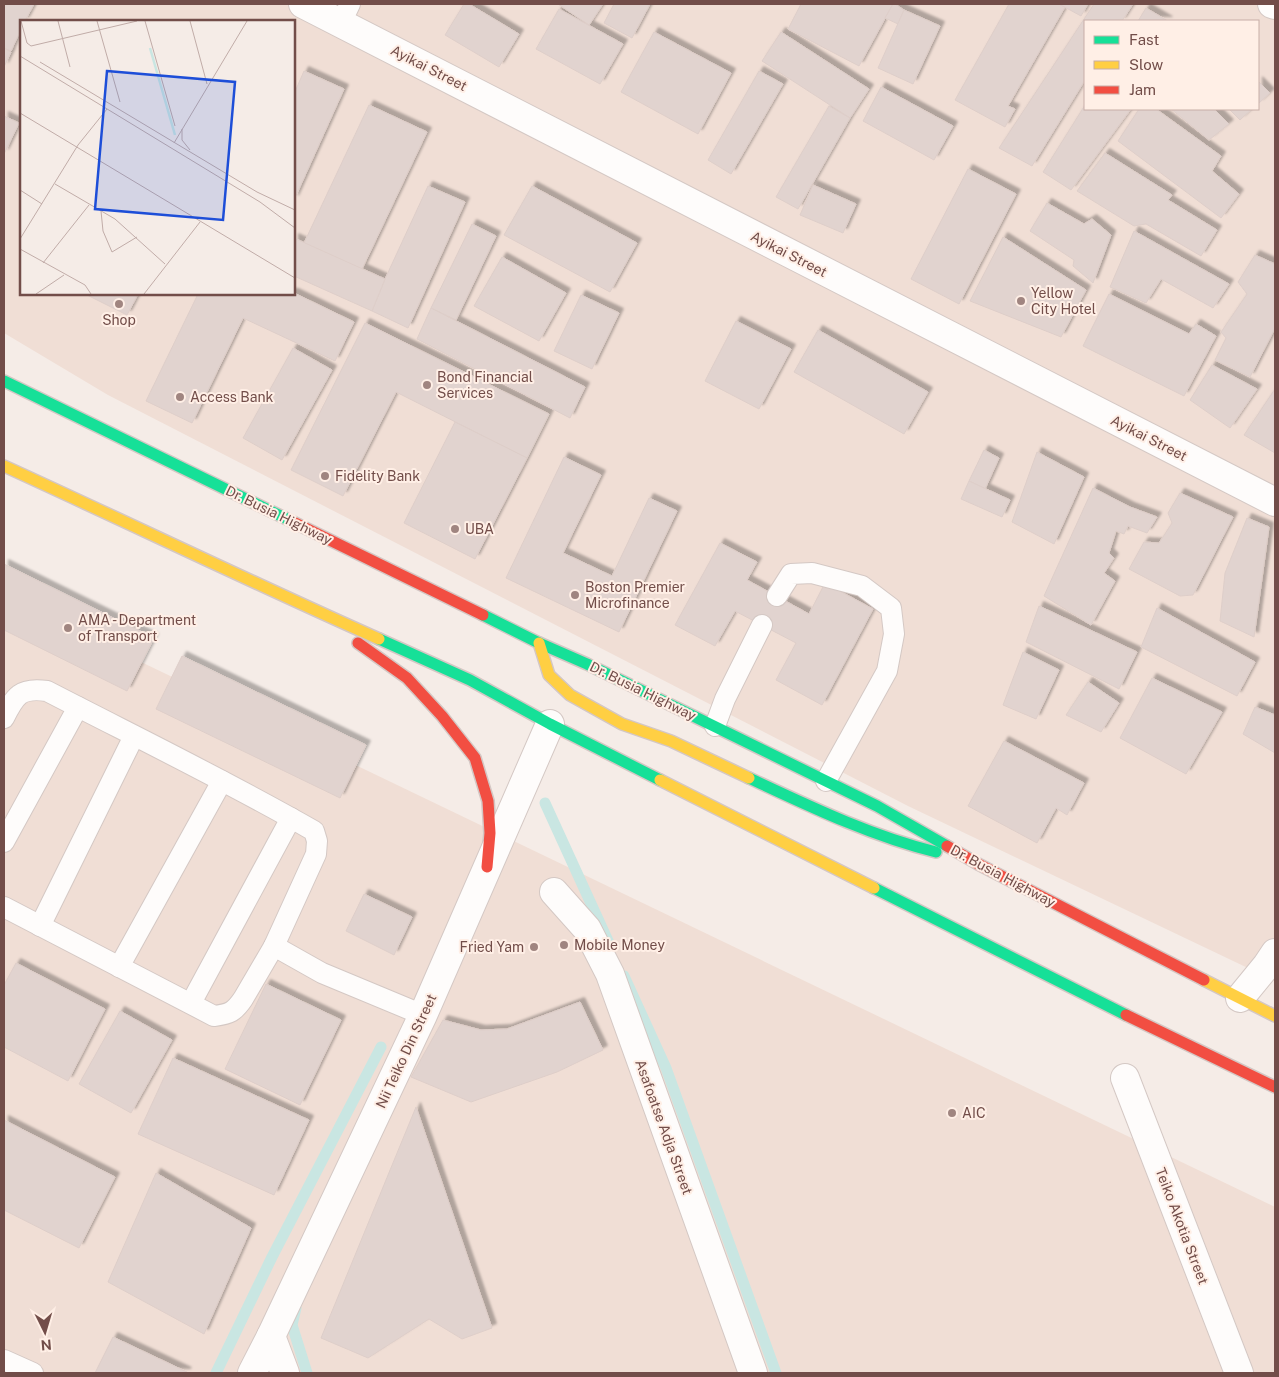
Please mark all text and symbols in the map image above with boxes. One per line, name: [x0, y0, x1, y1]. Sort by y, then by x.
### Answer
inset map: [20, 20, 295, 295]
legend: [1084, 20, 1259, 110]
text: Fast: [1129, 31, 1159, 48]
street label: Ayikai Street: [388, 42, 470, 94]
text: Slow: [1129, 56, 1164, 73]
text: Jam: [1129, 81, 1156, 98]
street label: Ayikai Street: [748, 228, 830, 280]
place label: Yellow City Hotel: [1031, 285, 1096, 317]
marker: Yellow City Hotel: [1015, 295, 1027, 307]
marker: Shop: [113, 298, 125, 310]
place label: Shop: [102, 312, 136, 328]
place label: Bond Financial Services: [437, 369, 533, 401]
marker: Bond Financial Services: [421, 379, 433, 391]
place label: Access Bank: [190, 389, 273, 405]
marker: Access Bank: [174, 391, 186, 403]
street label: Ayikai Street: [1108, 412, 1190, 464]
place label: Fidelity Bank: [335, 468, 420, 484]
marker: Fidelity Bank: [319, 470, 331, 482]
street label: Dr. Busia Highway: [223, 482, 335, 548]
place label: UBA: [465, 521, 494, 537]
marker: UBA: [449, 523, 461, 535]
place label: Boston Premier Microfinance: [585, 579, 685, 611]
marker: Boston Premier Microfinance: [569, 589, 581, 601]
place label: AMA - Department of Transport: [78, 612, 196, 644]
marker: AMA - Department of Transport: [62, 622, 74, 634]
street label: Dr. Busia Highway: [587, 658, 699, 724]
street label: Dr. Busia Highway: [948, 842, 1059, 911]
place label: Mobile Money: [574, 937, 665, 953]
place label: Fried Yam: [460, 939, 524, 955]
marker: Mobile Money: [558, 939, 570, 951]
marker: Fried Yam: [528, 941, 540, 953]
street label: Nii Teiko Din Street: [373, 991, 439, 1111]
street label: Asafoatse Adja Street: [632, 1057, 696, 1197]
place label: AIC: [962, 1105, 986, 1121]
marker: AIC: [946, 1107, 958, 1119]
street label: Teiko Akotia Street: [1152, 1165, 1212, 1287]
north arrow: [20, 1307, 70, 1357]
text: N: [40, 1337, 52, 1353]

